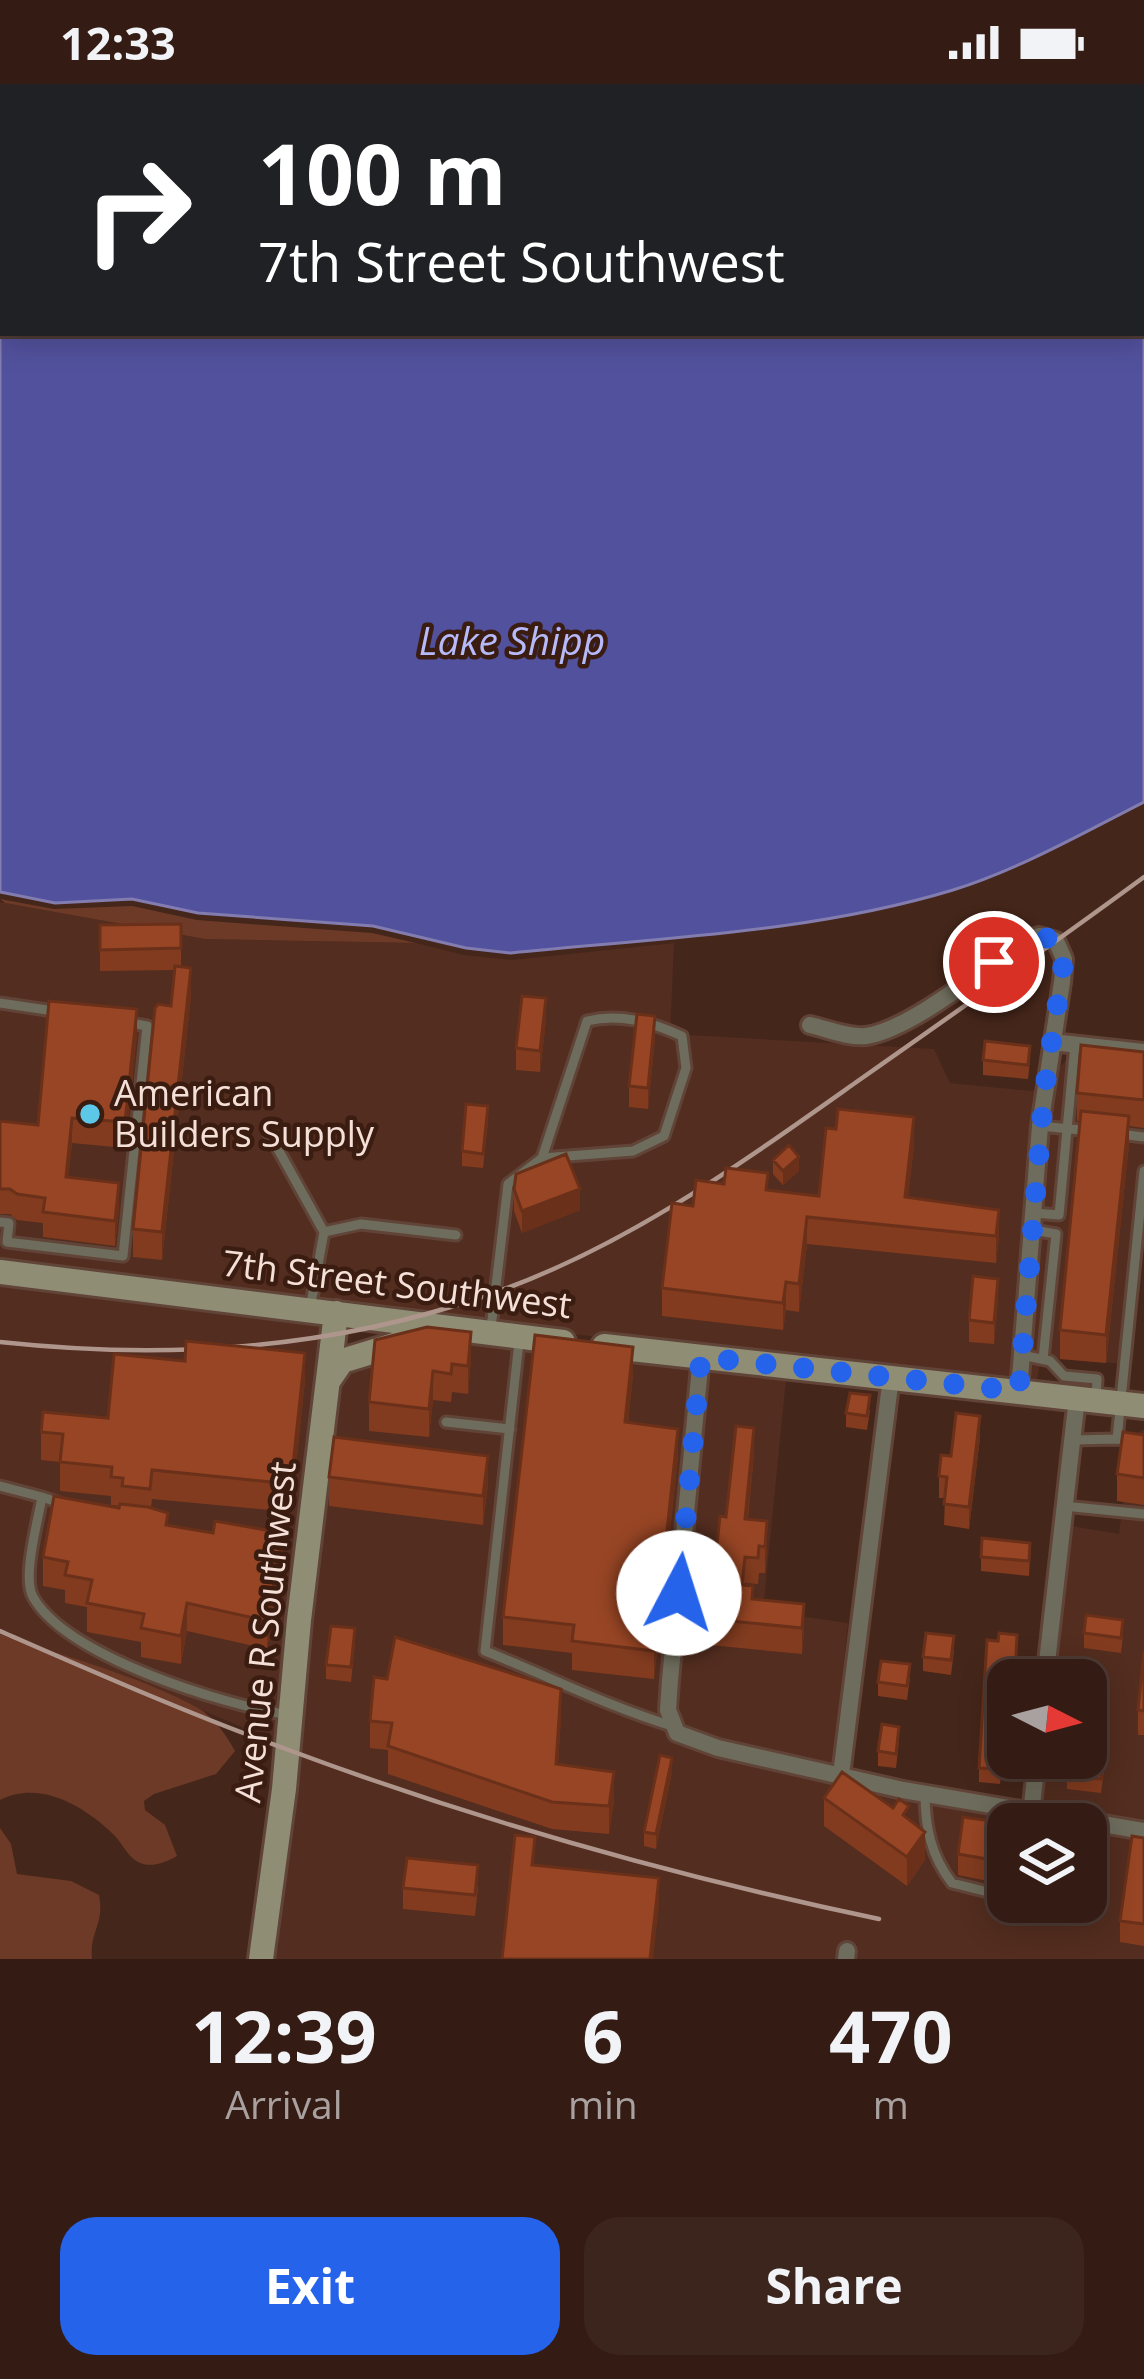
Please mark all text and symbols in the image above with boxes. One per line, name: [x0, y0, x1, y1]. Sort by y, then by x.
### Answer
text: 12:33: [60, 12, 176, 73]
text: 100 m: [258, 115, 506, 230]
icon: right: [60, 132, 216, 288]
text: 7th Street Southwest: [258, 224, 785, 298]
water label: Lake Shipp: [419, 613, 605, 666]
pin: [943, 911, 1045, 1013]
icon: arrive: [961, 929, 1027, 995]
place label: American Builders Supply: [114, 1068, 375, 1158]
marker: American Builders Supply: [77, 1101, 103, 1127]
street label: 7th Street Southwest: [220, 1238, 574, 1329]
street label: Avenue R Southwest: [222, 1459, 307, 1805]
position arrow: [616, 1530, 742, 1656]
north arrow: [987, 1659, 1107, 1779]
map controls: [987, 1659, 1107, 1923]
button: layers: [987, 1803, 1107, 1923]
text: 12:39: [191, 1986, 377, 2084]
text: 6: [582, 1986, 623, 2084]
text: 470: [829, 1986, 953, 2084]
text: Arrival: [225, 2077, 343, 2130]
text: min: [568, 2077, 638, 2130]
text: m: [873, 2077, 909, 2130]
button: Exit: [60, 2217, 560, 2355]
button: Share: [584, 2217, 1084, 2355]

